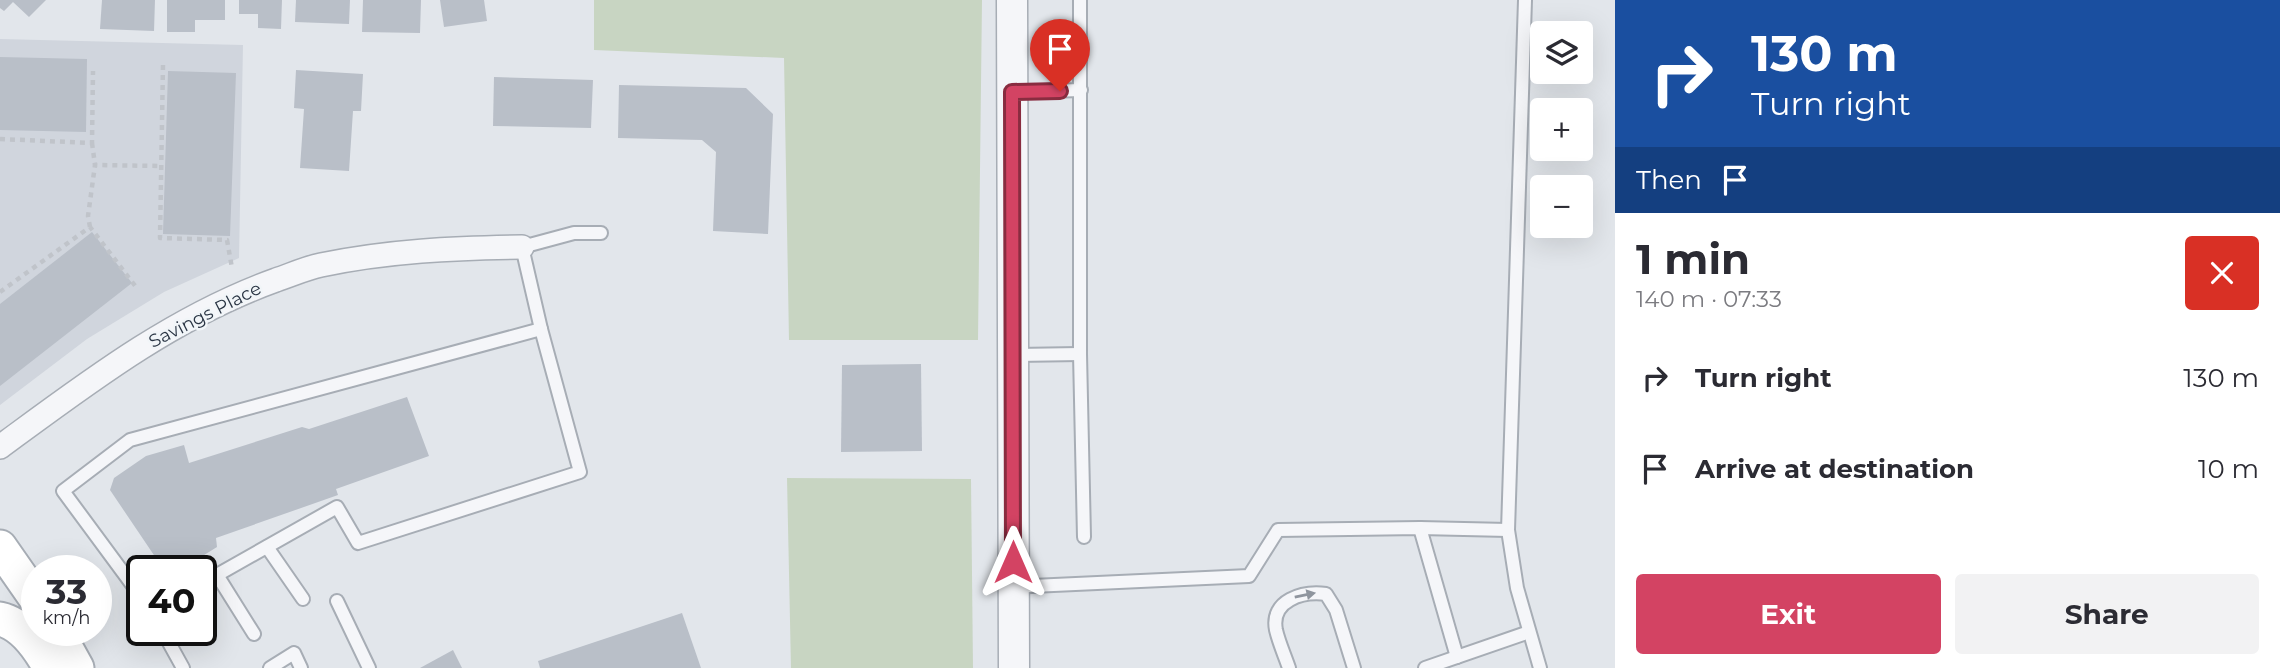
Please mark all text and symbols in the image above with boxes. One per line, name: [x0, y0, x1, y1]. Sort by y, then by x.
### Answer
pin: [1030, 19, 1090, 91]
map controls: [1530, 21, 1593, 238]
button: layers: [1530, 21, 1593, 84]
text: 130 m: [1751, 24, 1898, 83]
icon: right: [1636, 28, 1727, 119]
icon: arrive: [1041, 30, 1079, 68]
text: Turn right: [1751, 84, 1911, 123]
button: +: [1530, 98, 1593, 161]
icon: arrive: [1716, 161, 1754, 199]
text: Then: [1636, 164, 1702, 196]
button: −: [1530, 175, 1593, 238]
text: 1 min: [1636, 233, 1750, 285]
button: close: [2185, 236, 2259, 310]
street label: Savings Place: [145, 277, 265, 353]
text: 140 m · 07:33: [1636, 285, 1782, 313]
icon: right: [1636, 359, 1674, 397]
text: Turn right: [1695, 362, 1831, 394]
text: 130 m: [2183, 362, 2259, 394]
icon: arrive: [1636, 450, 1674, 488]
text: Arrive at destination: [1695, 453, 1974, 485]
text: 10 m: [2198, 453, 2259, 485]
position arrow: [976, 525, 1050, 599]
speed limit sign: 40: [126, 555, 217, 646]
text: 33: [46, 570, 87, 613]
button: Exit: [1636, 574, 1941, 654]
button: Share: [1955, 574, 2259, 654]
one-way arrow: [1294, 590, 1316, 601]
text: km/h: [42, 607, 91, 629]

